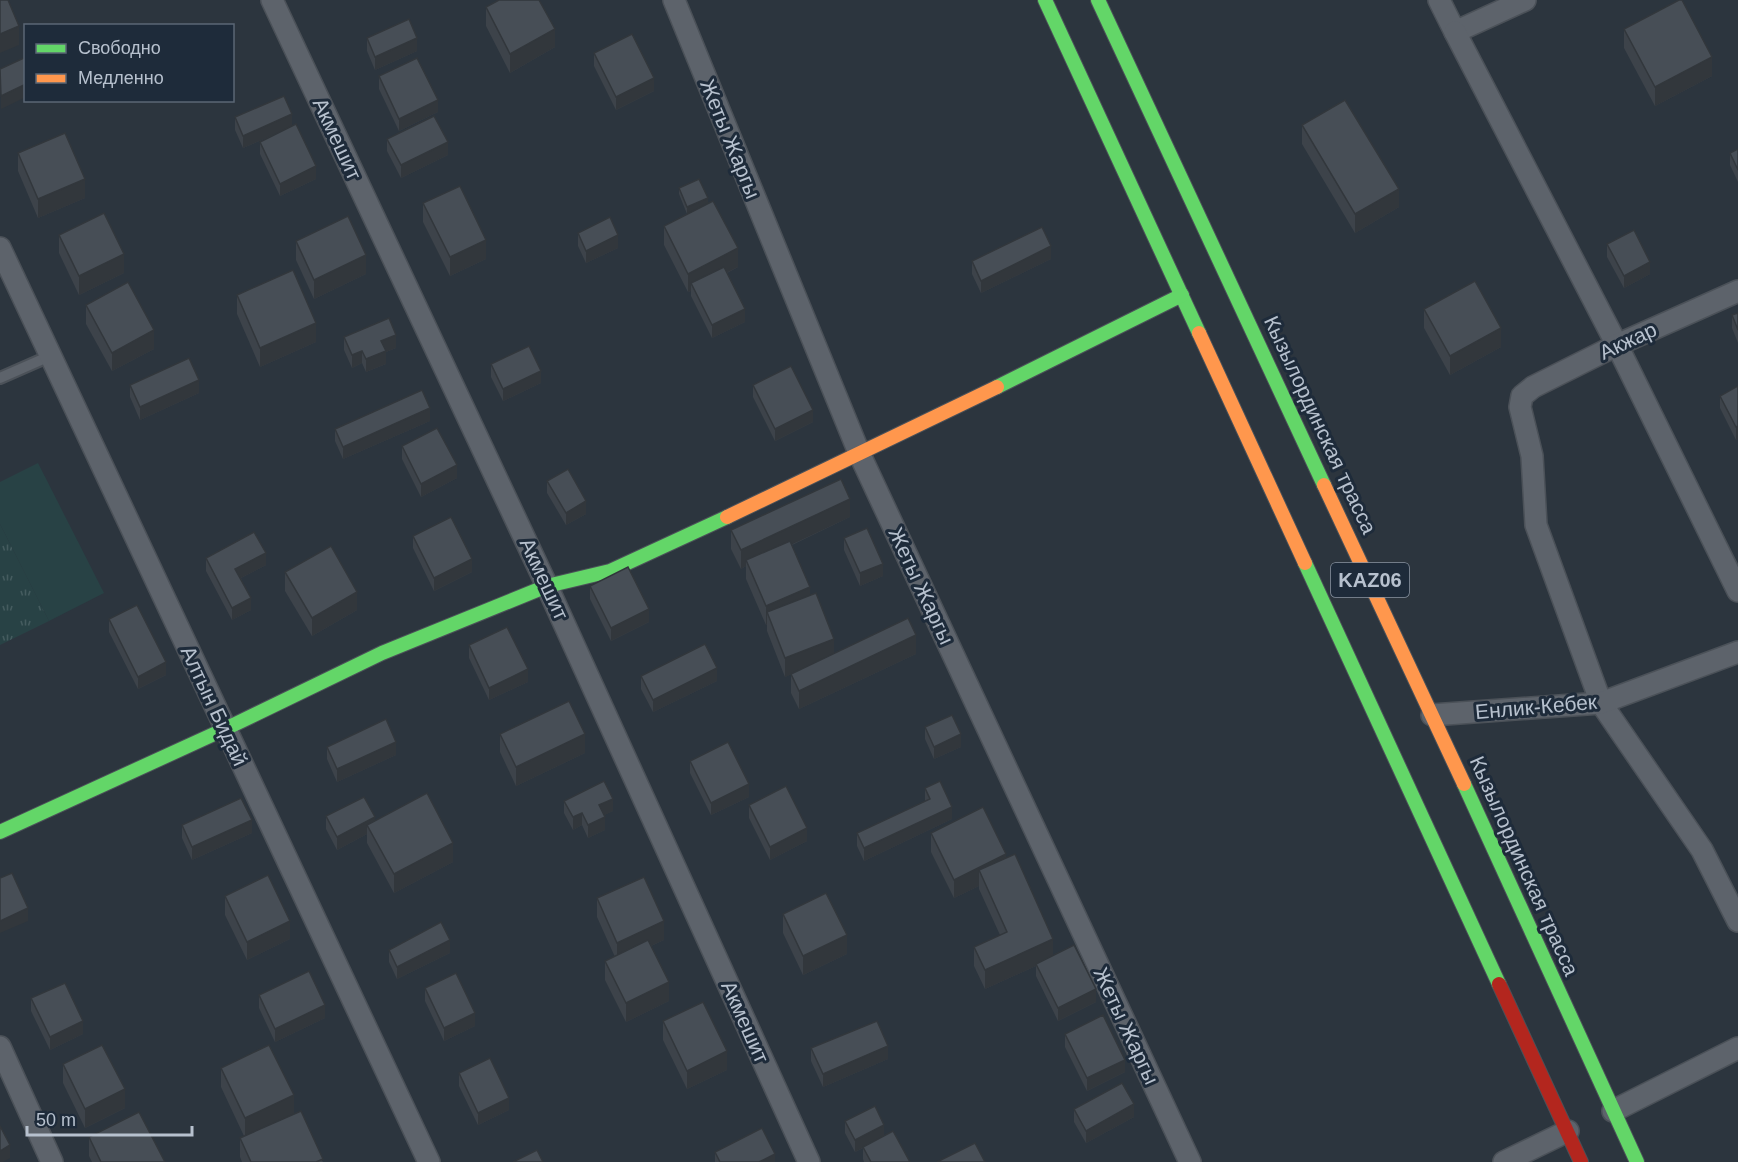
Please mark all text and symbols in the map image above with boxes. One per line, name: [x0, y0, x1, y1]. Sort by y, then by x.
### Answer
legend: [24, 24, 234, 102]
text: Свободно: [78, 38, 161, 58]
text: Медленно: [78, 68, 164, 88]
street label: Жеты Жаргы: [696, 76, 765, 202]
street label: Акмешит: [309, 94, 367, 184]
street label: Кызылординская трасса: [1260, 312, 1381, 538]
street label: Акжар: [1595, 317, 1660, 364]
street label: Жеты Жаргы: [884, 524, 959, 648]
street label: Акмешит: [516, 534, 574, 624]
road number: KАZ06: [1331, 563, 1409, 597]
street label: Алтын Бидай: [177, 642, 252, 769]
street label: Енлик-Кебек: [1474, 690, 1599, 723]
street label: Кызылординская трасса: [1466, 753, 1583, 979]
street label: Жеты Жаргы: [1089, 964, 1164, 1088]
street label: Акмешит: [717, 977, 774, 1067]
scale bar: [27, 1099, 192, 1137]
text: 50 m: [36, 1110, 76, 1130]

